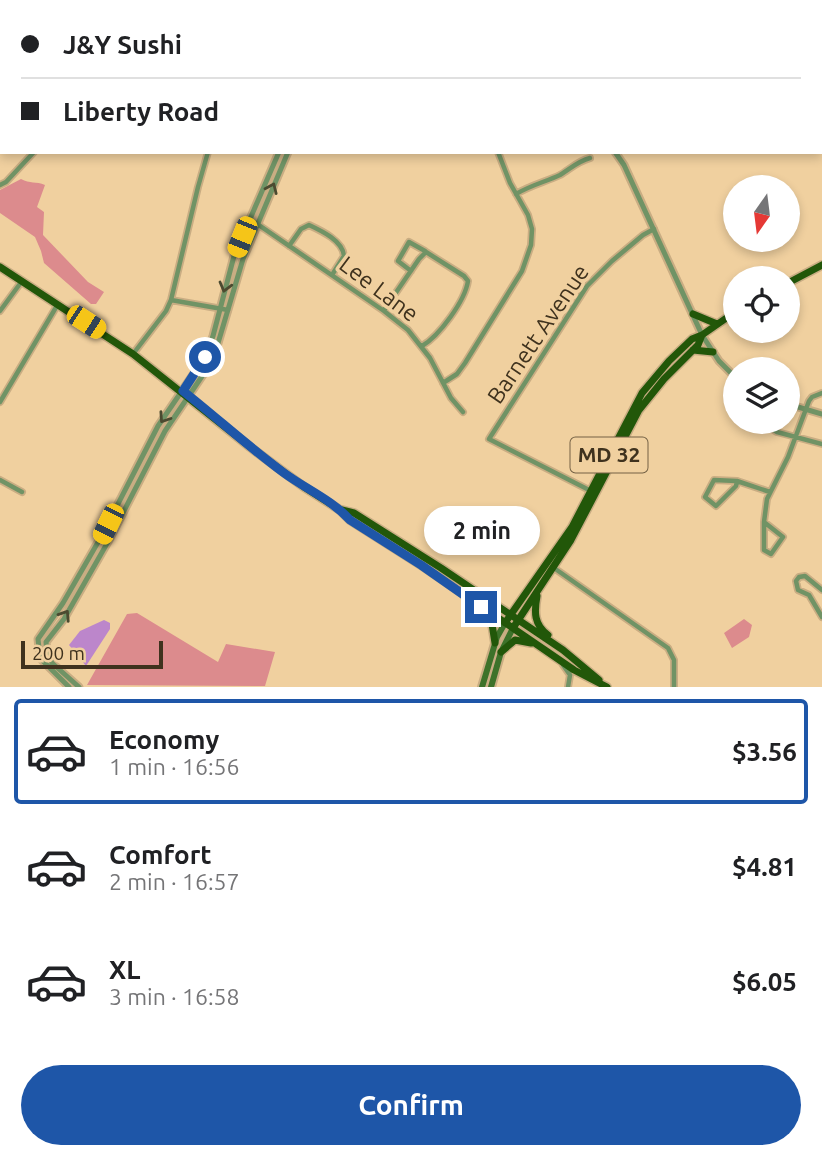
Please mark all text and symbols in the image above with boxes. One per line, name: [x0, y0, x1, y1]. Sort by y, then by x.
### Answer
text: J&Y Sushi: [63, 30, 182, 59]
text: Liberty Road: [63, 97, 219, 126]
north arrow: [723, 175, 800, 252]
map controls: [723, 175, 800, 434]
one-way arrow: [264, 183, 278, 195]
car: [225, 214, 260, 260]
street label: Lee Lane: [335, 251, 423, 326]
street label: Barnett Avenue: [482, 260, 593, 408]
button: locate: [723, 266, 800, 343]
one-way arrow: [218, 280, 233, 292]
car: [63, 302, 110, 342]
route start: [189, 341, 221, 373]
button: layers: [723, 357, 800, 434]
one-way arrow: [159, 410, 172, 423]
road number: MD 32: [570, 438, 648, 472]
car: [90, 501, 127, 547]
callout: 2 min: [423, 505, 539, 554]
text: 2 min: [453, 518, 511, 543]
route end: [465, 591, 497, 623]
one-way arrow: [57, 610, 70, 623]
scale bar: [21, 638, 163, 669]
text: 200 m: [32, 642, 85, 664]
icon: car: [25, 720, 88, 783]
text: Economy: [109, 725, 219, 754]
text: $3.56: [732, 737, 797, 766]
text: 1 min · 16:56: [109, 754, 240, 779]
icon: car: [25, 835, 88, 898]
text: Comfort: [109, 840, 212, 869]
text: $4.81: [732, 852, 797, 881]
text: 2 min · 16:57: [109, 869, 240, 894]
icon: car: [25, 950, 88, 1013]
text: XL: [109, 955, 140, 984]
text: $6.05: [732, 967, 797, 996]
text: 3 min · 16:58: [109, 984, 240, 1009]
button: Confirm: [21, 1065, 801, 1145]

